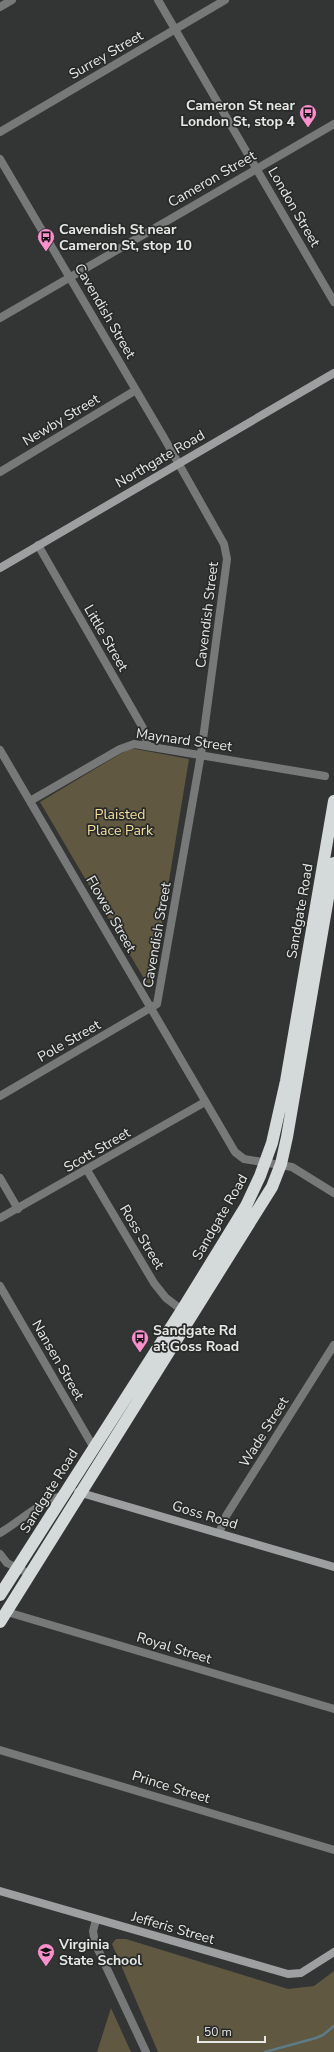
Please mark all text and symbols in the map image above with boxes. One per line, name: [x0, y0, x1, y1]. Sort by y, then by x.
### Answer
street label: Surrey Street: [65, 26, 147, 84]
place label: Cameron St near London St, stop 4: [180, 96, 296, 131]
bus stop icon: Cameron St near London St, stop 4: [298, 103, 318, 128]
street label: Cameron Street: [165, 146, 259, 212]
street label: London Street: [264, 164, 325, 250]
place label: Cavendish St near Cameron St, stop 10: [59, 220, 192, 255]
bus stop icon: Cavendish St near Cameron St, stop 10: [36, 227, 56, 252]
street label: Cavendish Street: [70, 260, 140, 362]
street label: Newby Street: [19, 390, 103, 450]
street label: Northgate Road: [112, 426, 208, 492]
street label: Cavendish Street: [191, 561, 223, 669]
street label: Little Street: [79, 601, 133, 675]
street label: Maynard Street: [135, 724, 233, 756]
park label: Plaisted Place Park: [87, 805, 154, 840]
street label: Sandgate Road: [282, 862, 318, 960]
street label: Flower Street: [81, 872, 141, 956]
street label: Cavendish Street: [138, 881, 176, 989]
street label: Pole Street: [34, 1015, 104, 1067]
street label: Scott Street: [60, 1123, 134, 1177]
street label: Sandgate Road: [188, 1171, 252, 1263]
street label: Ross Street: [115, 1201, 169, 1273]
street label: Nansen Street: [27, 1316, 89, 1404]
place label: Sandgate Rd at Goss Road: [153, 1321, 239, 1356]
bus stop icon: Sandgate Rd at Goss Road: [130, 1328, 150, 1353]
street label: Wade Street: [235, 1393, 293, 1471]
street label: Sandgate Road: [15, 1445, 83, 1537]
street label: Goss Road: [170, 1496, 240, 1534]
street label: Royal Street: [134, 1628, 214, 1668]
street label: Prince Street: [130, 1766, 212, 1808]
street label: Jefferis Street: [129, 1907, 217, 1949]
place label: Virginia State School: [58, 1935, 142, 1970]
school or university icon: Virginia State School: [36, 1942, 56, 1967]
scale bar: [198, 2018, 265, 2044]
text: 50 m: [204, 2024, 232, 2040]

